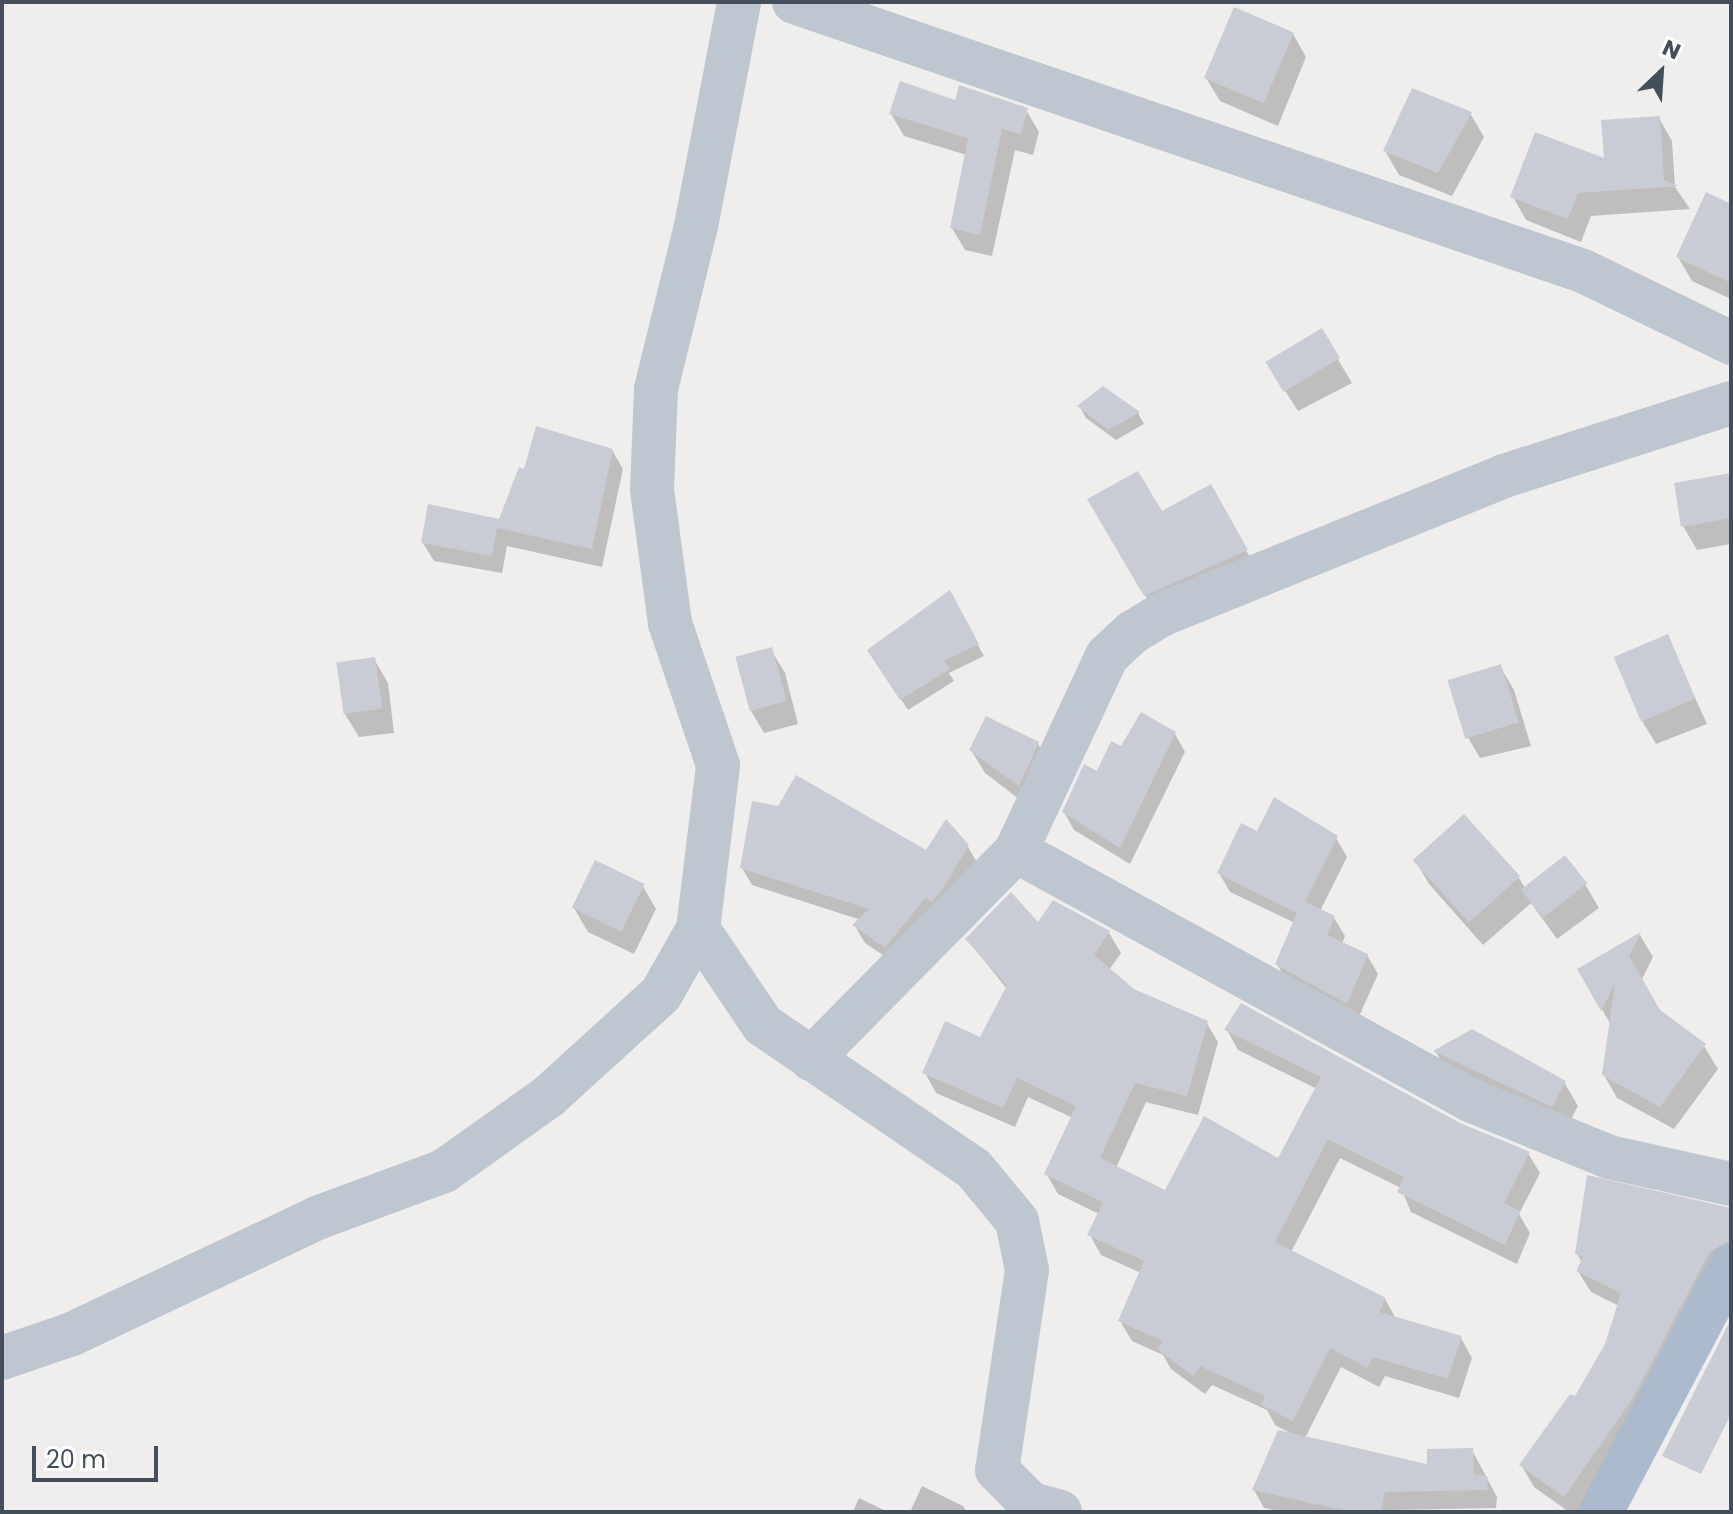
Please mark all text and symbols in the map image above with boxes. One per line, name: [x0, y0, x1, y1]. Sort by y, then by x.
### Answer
north arrow: [1621, 32, 1701, 112]
text: N: [1657, 32, 1685, 67]
scale bar: [36, 1430, 162, 1480]
text: 20 m: [46, 1443, 106, 1476]

